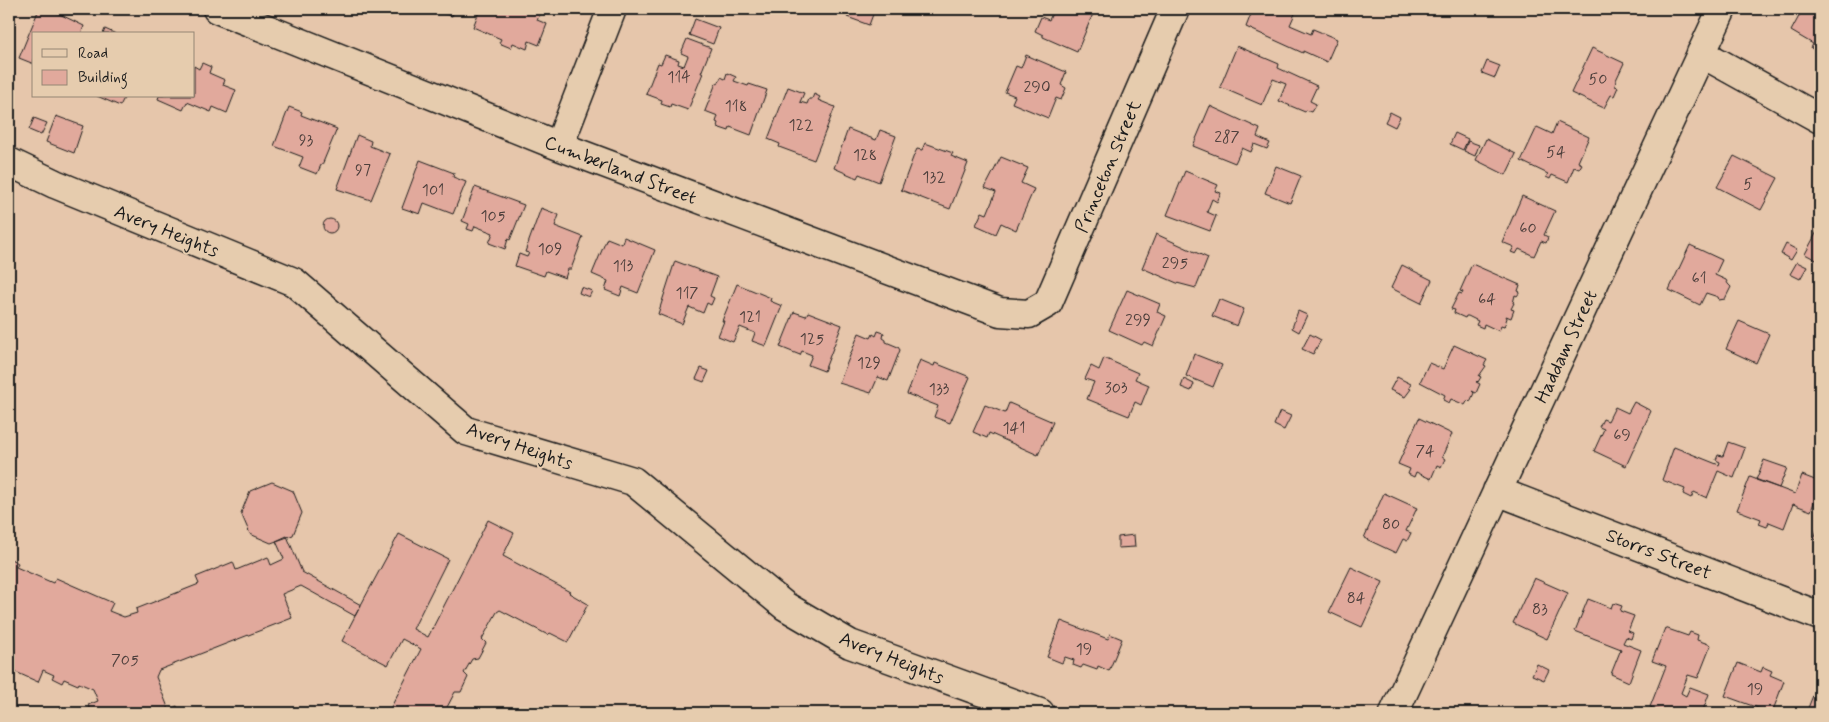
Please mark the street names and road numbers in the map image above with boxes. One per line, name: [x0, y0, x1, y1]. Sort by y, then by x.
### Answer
street label: Princeton Street: [1069, 96, 1148, 237]
street label: Cumberland Street: [541, 130, 700, 211]
street label: Avery Heights: [110, 199, 223, 265]
street label: Haddam Street: [1529, 286, 1604, 407]
street label: Avery Heights: [463, 417, 577, 477]
street label: Storrs Street: [1602, 523, 1715, 586]
street label: Avery Heights: [835, 626, 948, 692]

